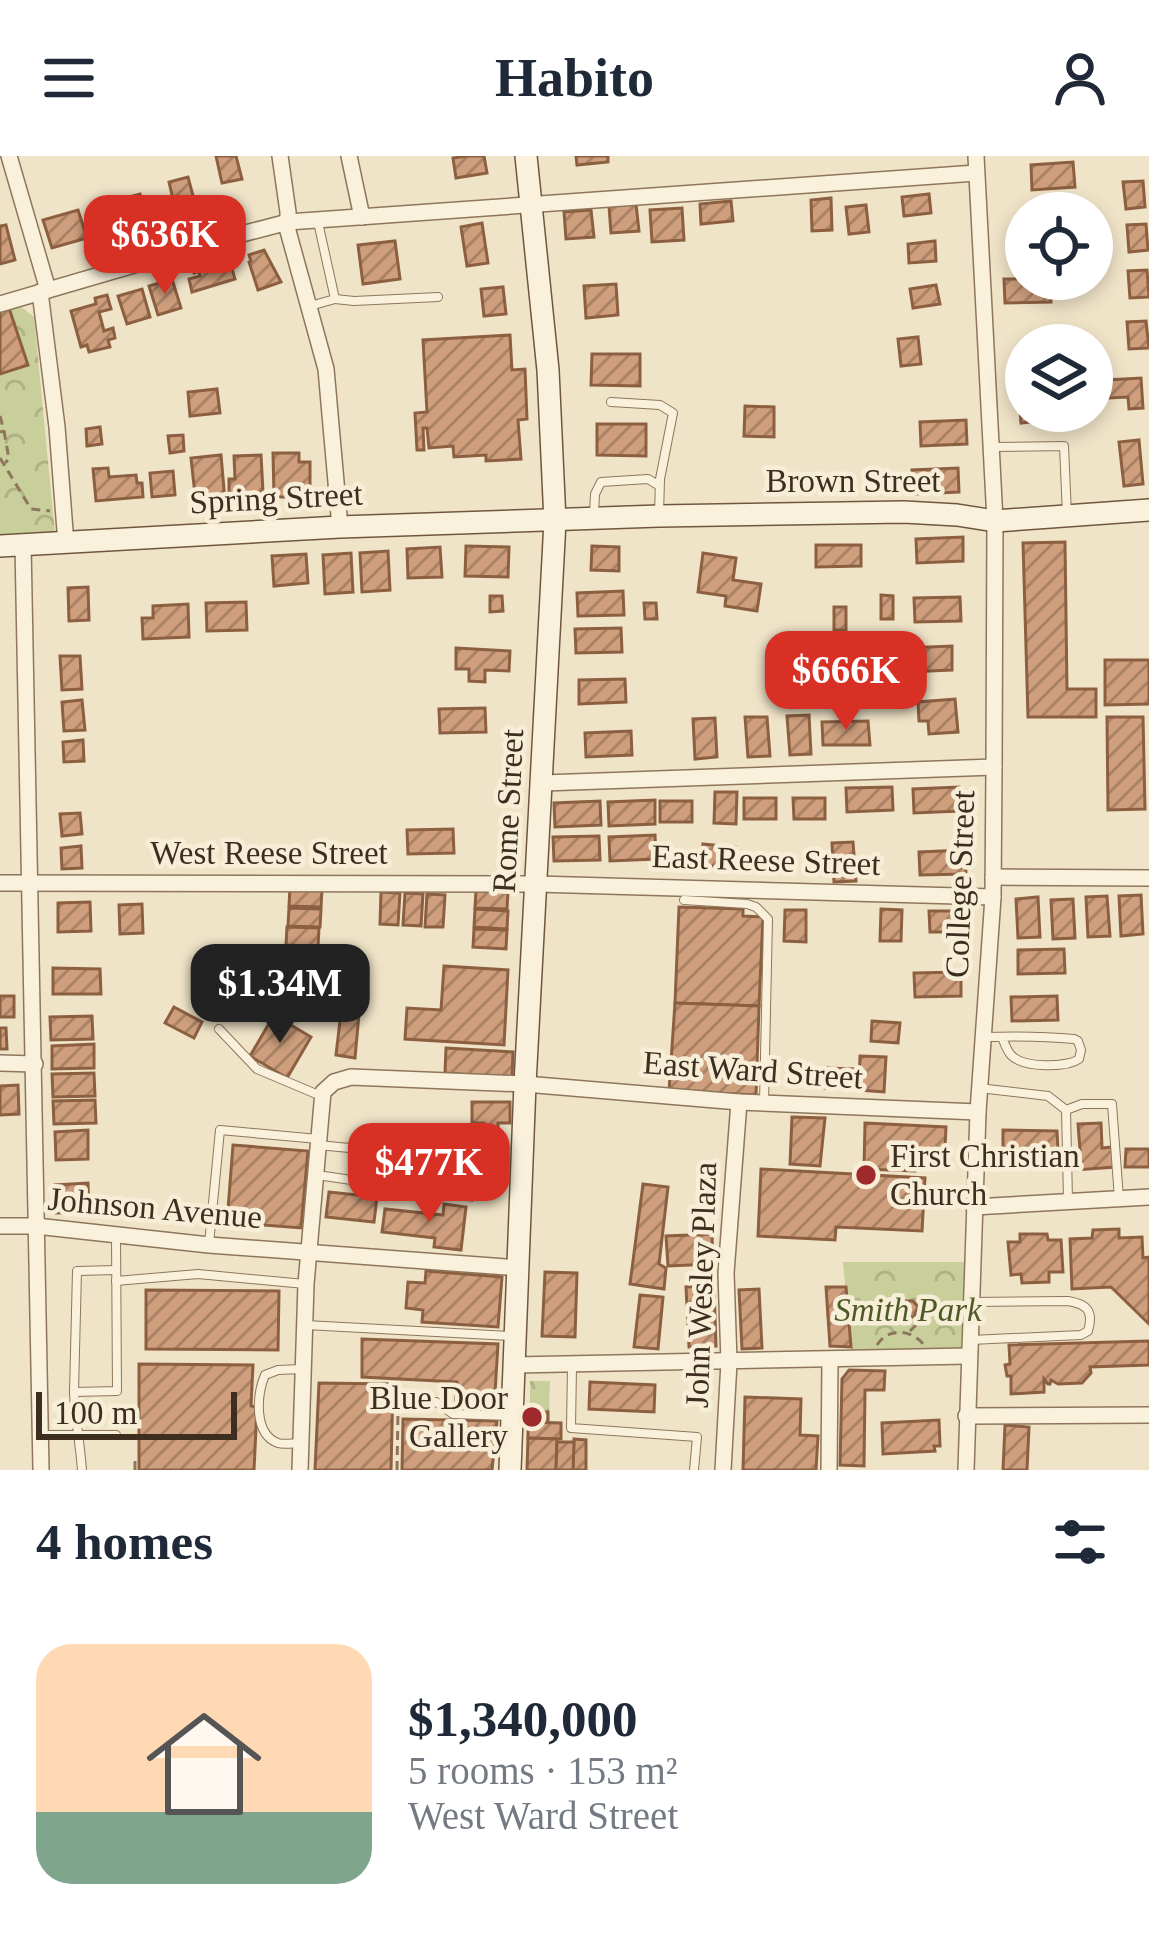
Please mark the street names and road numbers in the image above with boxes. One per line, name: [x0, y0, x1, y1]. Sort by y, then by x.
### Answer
street label: Brown Street: [765, 463, 941, 499]
street label: Spring Street: [189, 475, 363, 521]
street label: Rome Street: [486, 728, 530, 894]
street label: College Street: [939, 789, 981, 979]
street label: West Reese Street: [150, 835, 388, 871]
street label: East Reese Street: [651, 838, 881, 882]
street label: East Ward Street: [642, 1044, 864, 1096]
street label: John Wesley Plaza: [679, 1161, 723, 1409]
street label: Johnson Avenue: [46, 1181, 264, 1235]

